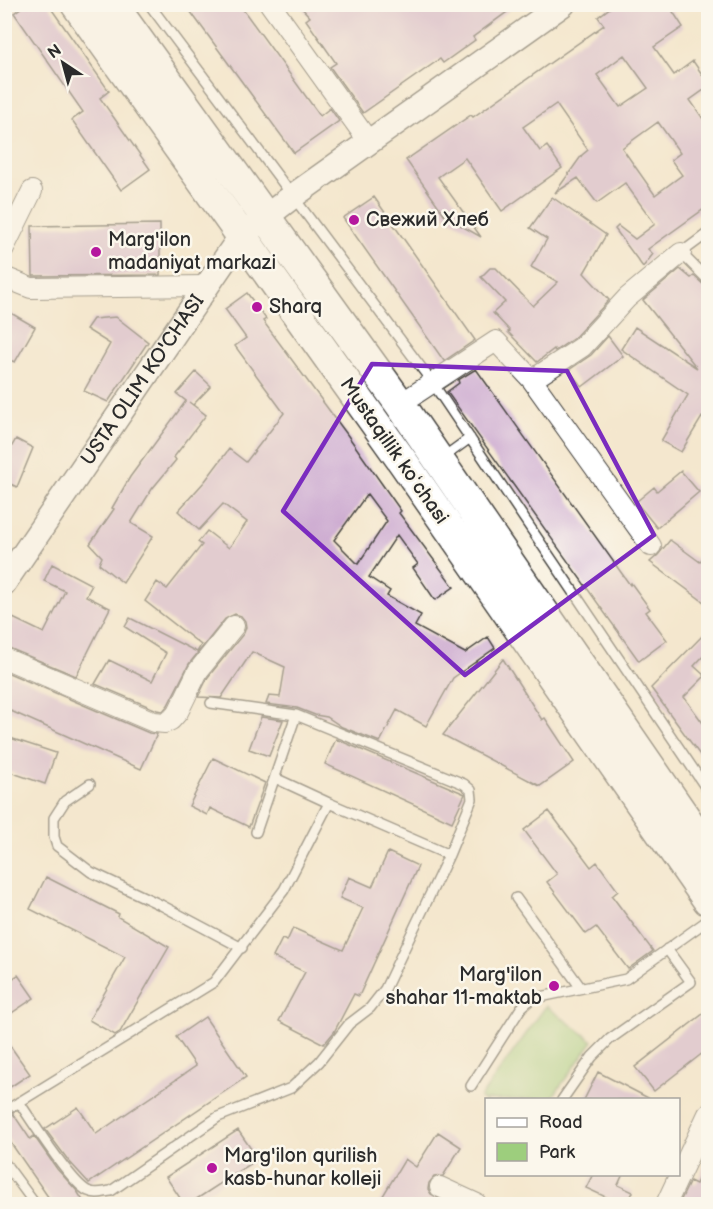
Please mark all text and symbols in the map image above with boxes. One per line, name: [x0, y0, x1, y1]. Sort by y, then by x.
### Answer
north arrow: [33, 33, 93, 93]
text: N: [45, 41, 66, 63]
place label: Свежий Хлеб: [366, 208, 489, 232]
marker: Свежий Хлеб: [347, 213, 361, 227]
place label: Marg'ilon madaniyat markazi: [108, 228, 276, 275]
marker: Marg'ilon madaniyat markazi: [89, 245, 103, 259]
street label: USTA OLIM KO'CHASI: [76, 290, 209, 470]
place label: Sharq: [269, 295, 322, 319]
marker: Sharq: [250, 300, 264, 314]
street label: Mustaqillik koʻchasi: [335, 373, 453, 529]
place label: Marg'ilon shahar 11-maktab: [386, 963, 542, 1010]
marker: Marg'ilon shahar 11-maktab: [547, 979, 561, 993]
legend: [485, 1098, 680, 1176]
text: Road: [539, 1112, 583, 1133]
text: Park: [539, 1142, 575, 1163]
place label: Marg'ilon qurilish kasb-hunar kolleji: [224, 1144, 381, 1191]
marker: Marg'ilon qurilish kasb-hunar kolleji: [205, 1161, 219, 1175]

